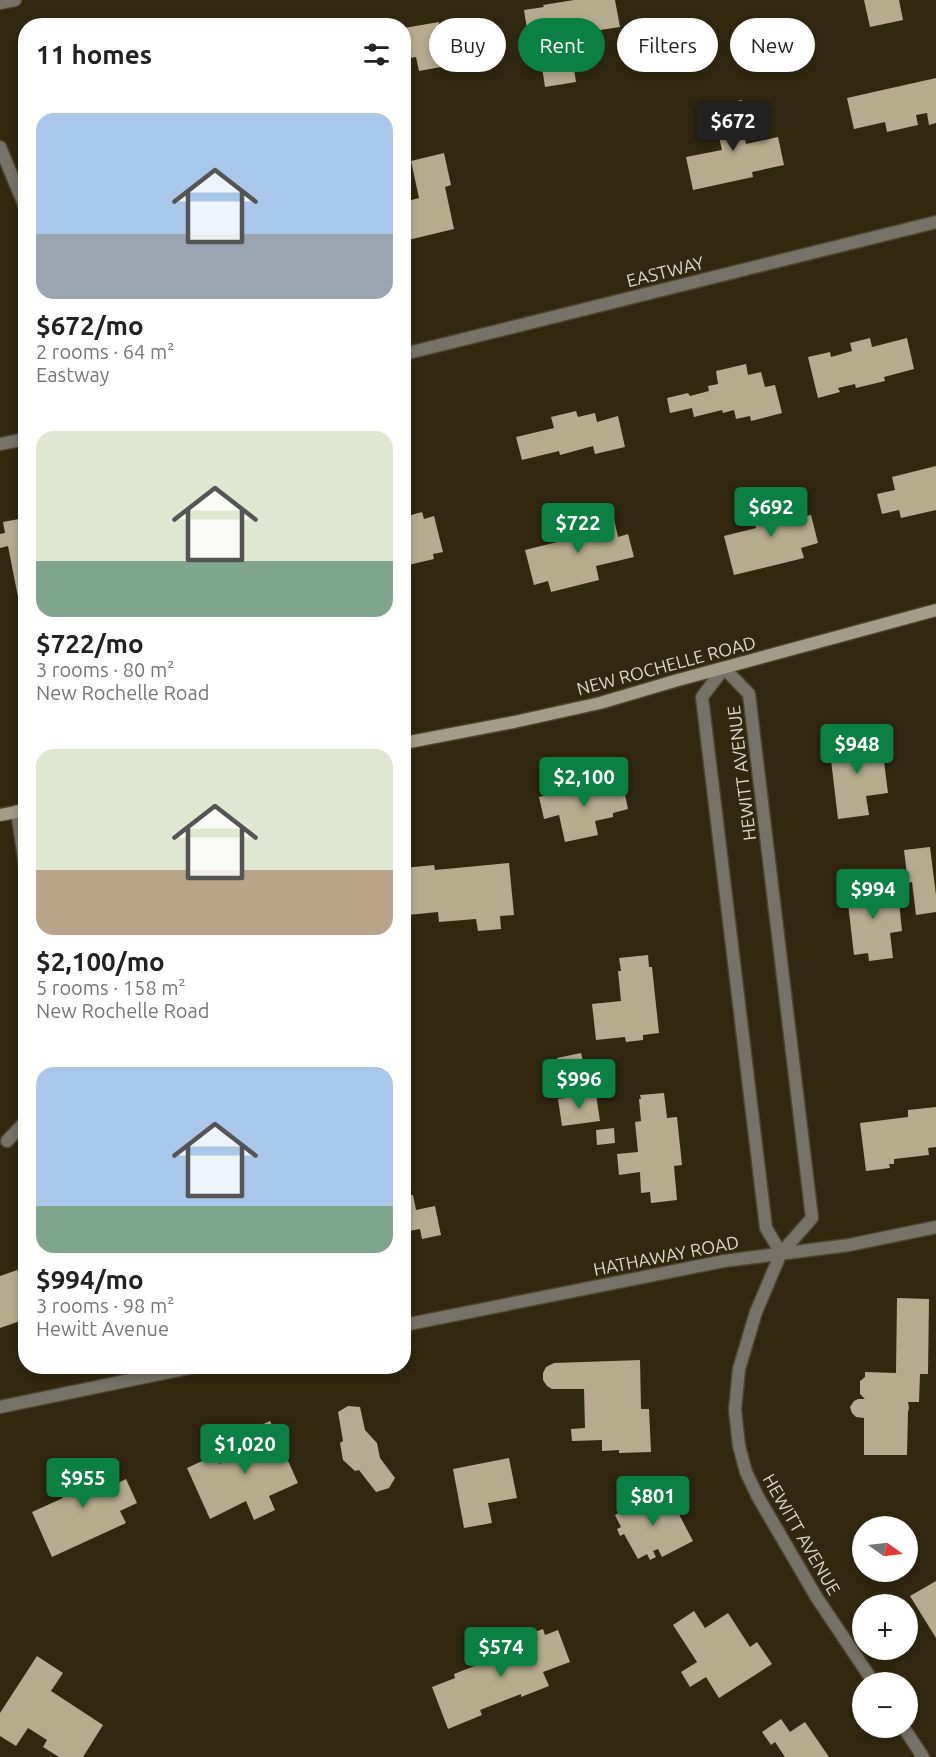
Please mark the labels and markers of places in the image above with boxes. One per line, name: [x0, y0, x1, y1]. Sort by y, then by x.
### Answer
pin: $672: [697, 101, 769, 152]
pin: $692: [735, 487, 807, 538]
pin: $722: [542, 503, 614, 554]
pin: $948: [821, 724, 893, 775]
pin: $2,100: [535, 757, 633, 808]
pin: $994: [837, 869, 909, 920]
pin: $996: [543, 1059, 615, 1110]
pin: $1,020: [196, 1424, 294, 1475]
pin: $955: [47, 1458, 119, 1509]
pin: $801: [617, 1476, 689, 1527]
pin: $574: [465, 1627, 537, 1678]

